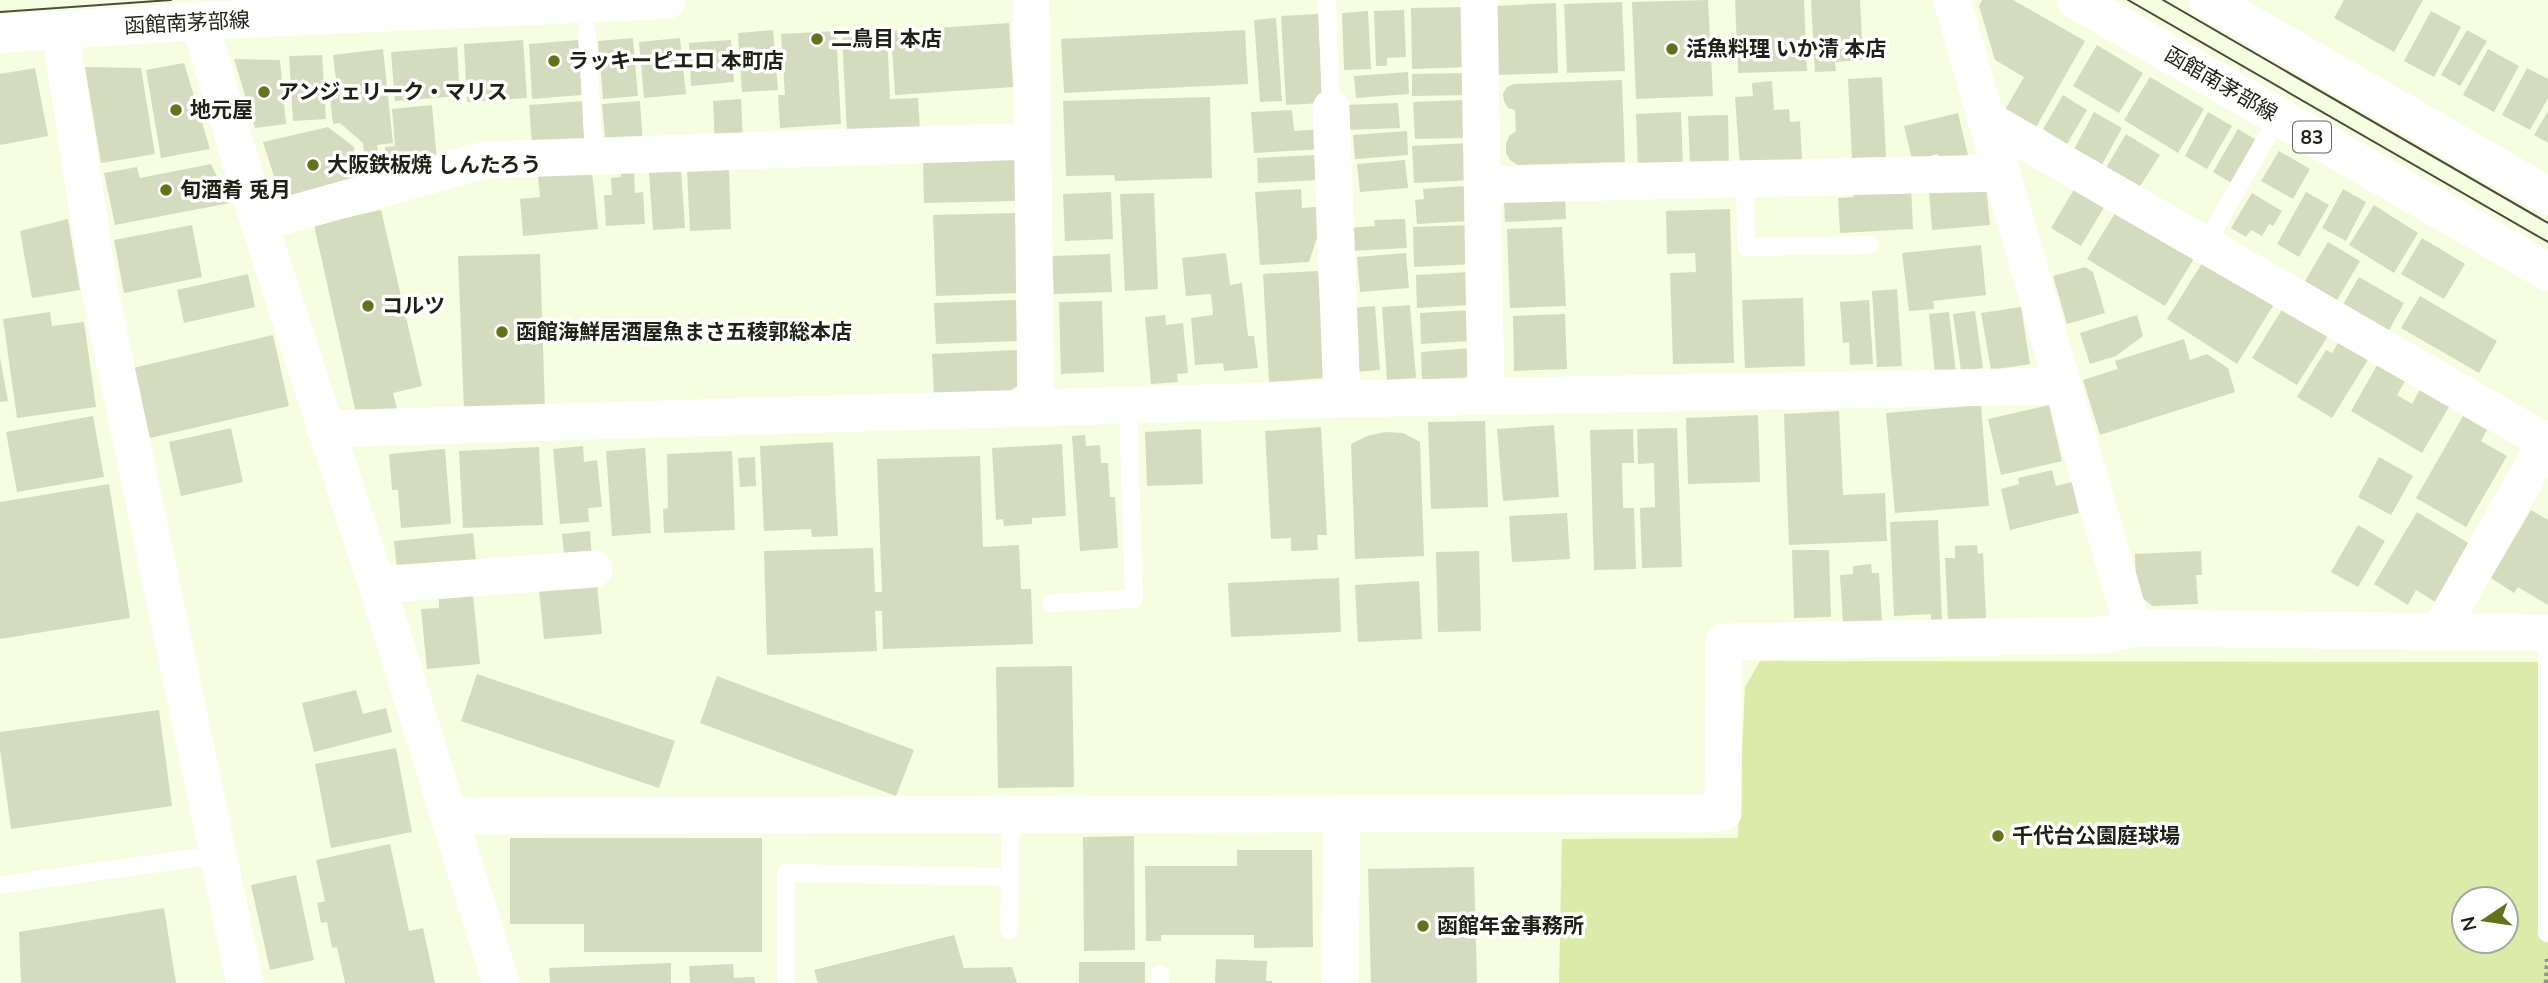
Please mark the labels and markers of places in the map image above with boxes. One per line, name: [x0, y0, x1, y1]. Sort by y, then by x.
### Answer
place label: 二鳥目 本店: [831, 25, 942, 53]
marker: 二鳥目 本店: [809, 31, 825, 47]
place label: 活魚料理 いか清 本店: [1686, 35, 1886, 63]
marker: 活魚料理 いか清 本店: [1664, 41, 1680, 57]
place label: ラッキーピエロ 本町店: [568, 47, 784, 75]
marker: ラッキーピエロ 本町店: [546, 53, 562, 69]
place label: アンジェリーク・マリス: [278, 78, 508, 106]
marker: アンジェリーク・マリス: [256, 84, 272, 100]
place label: 地元屋: [190, 96, 253, 124]
marker: 地元屋: [168, 102, 184, 118]
place label: 大阪鉄板焼 しんたろう: [327, 151, 541, 179]
marker: 大阪鉄板焼 しんたろう: [305, 157, 321, 173]
place label: 旬酒肴 兎月: [180, 176, 291, 204]
marker: 旬酒肴 兎月: [158, 182, 174, 198]
place label: コルツ: [382, 292, 445, 320]
marker: コルツ: [360, 298, 376, 314]
place label: 函館海鮮居酒屋魚まさ五稜郭総本店: [516, 318, 852, 346]
marker: 函館海鮮居酒屋魚まさ五稜郭総本店: [494, 324, 510, 340]
place label: 千代台公園庭球場: [2012, 822, 2180, 850]
marker: 千代台公園庭球場: [1990, 828, 2006, 844]
place label: 函館年金事務所: [1437, 912, 1584, 940]
marker: 函館年金事務所: [1415, 918, 1431, 934]

